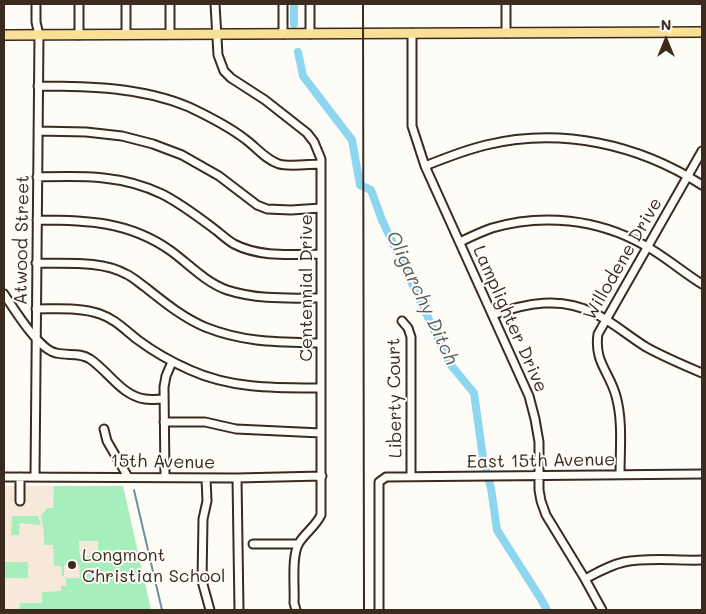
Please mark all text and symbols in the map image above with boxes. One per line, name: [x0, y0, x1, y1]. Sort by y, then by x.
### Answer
north arrow: [641, 15, 691, 65]
text: N: [661, 15, 671, 34]
street label: Atwood Street: [10, 175, 34, 305]
street label: Willodene Drive: [579, 194, 667, 324]
street label: Centennial Drive: [295, 214, 317, 362]
water label: Oligarchy Ditch: [381, 227, 463, 369]
street label: Lamplighter Drive: [468, 242, 552, 396]
street label: Liberty Court: [383, 338, 407, 458]
street label: East 15th Avenue: [467, 449, 615, 473]
street label: 15th Avenue: [110, 450, 216, 474]
place label: Longmont Christian School: [82, 544, 225, 586]
marker: Longmont Christian School: [66, 559, 78, 571]

